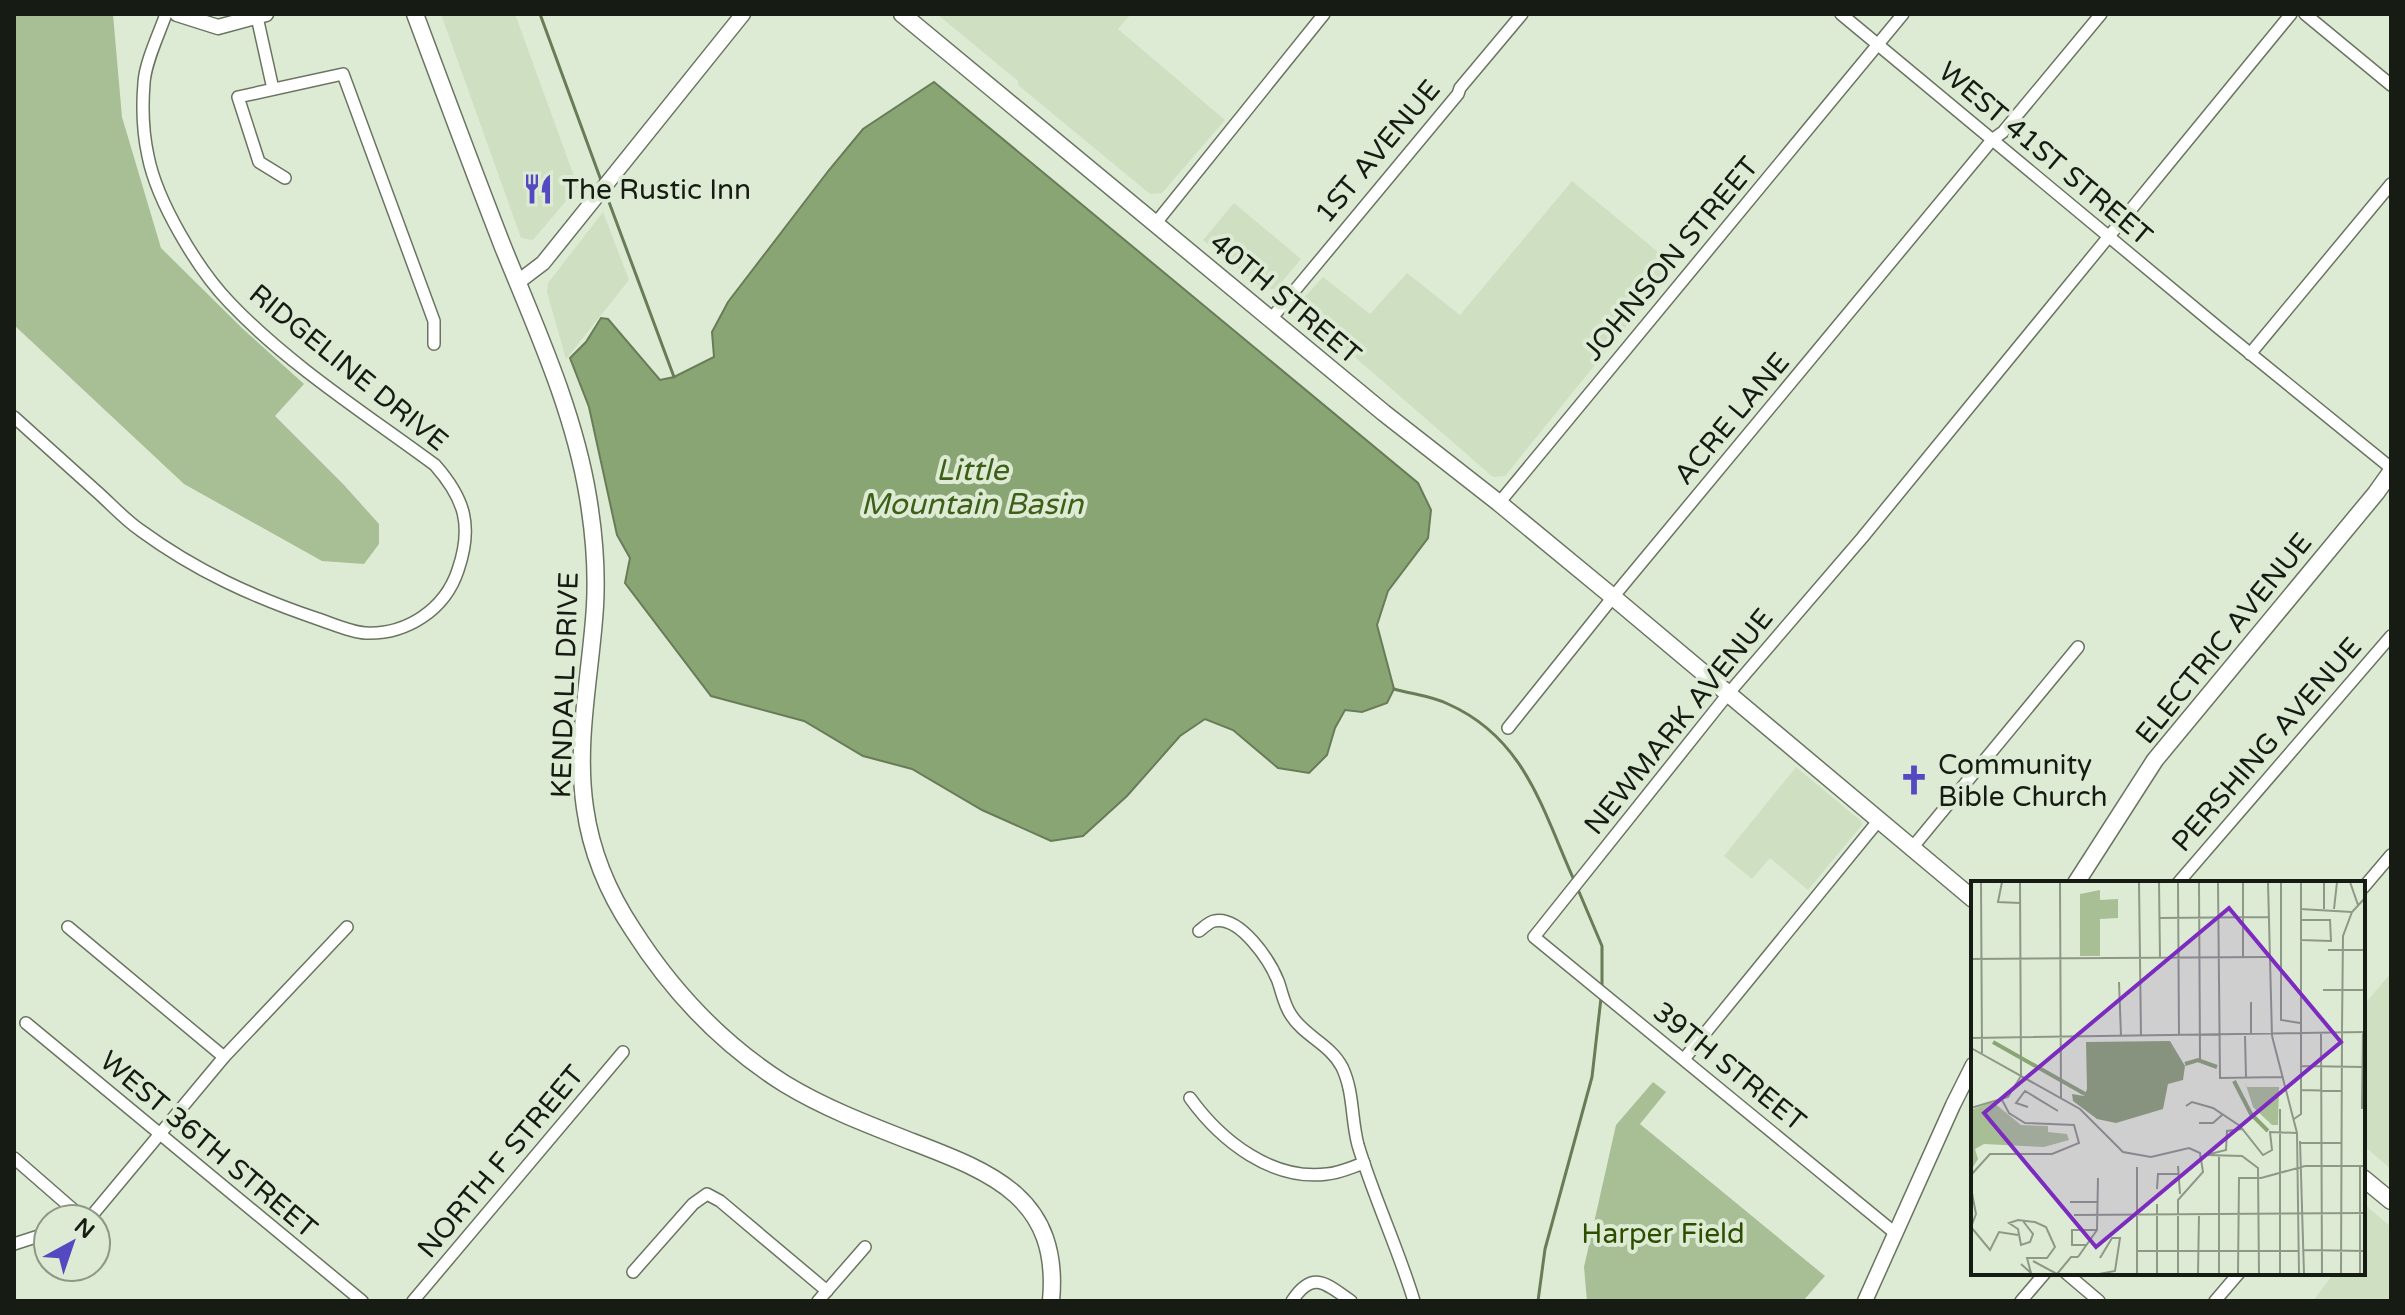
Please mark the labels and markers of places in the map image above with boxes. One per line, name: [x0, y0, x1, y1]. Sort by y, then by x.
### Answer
restaurant icon: The Rustic Inn: [521, 172, 555, 206]
place label: The Rustic Inn: [562, 173, 751, 207]
place label: Community Bible Church: [1938, 748, 2108, 814]
church icon: Community Bible Church: [1897, 763, 1931, 797]

